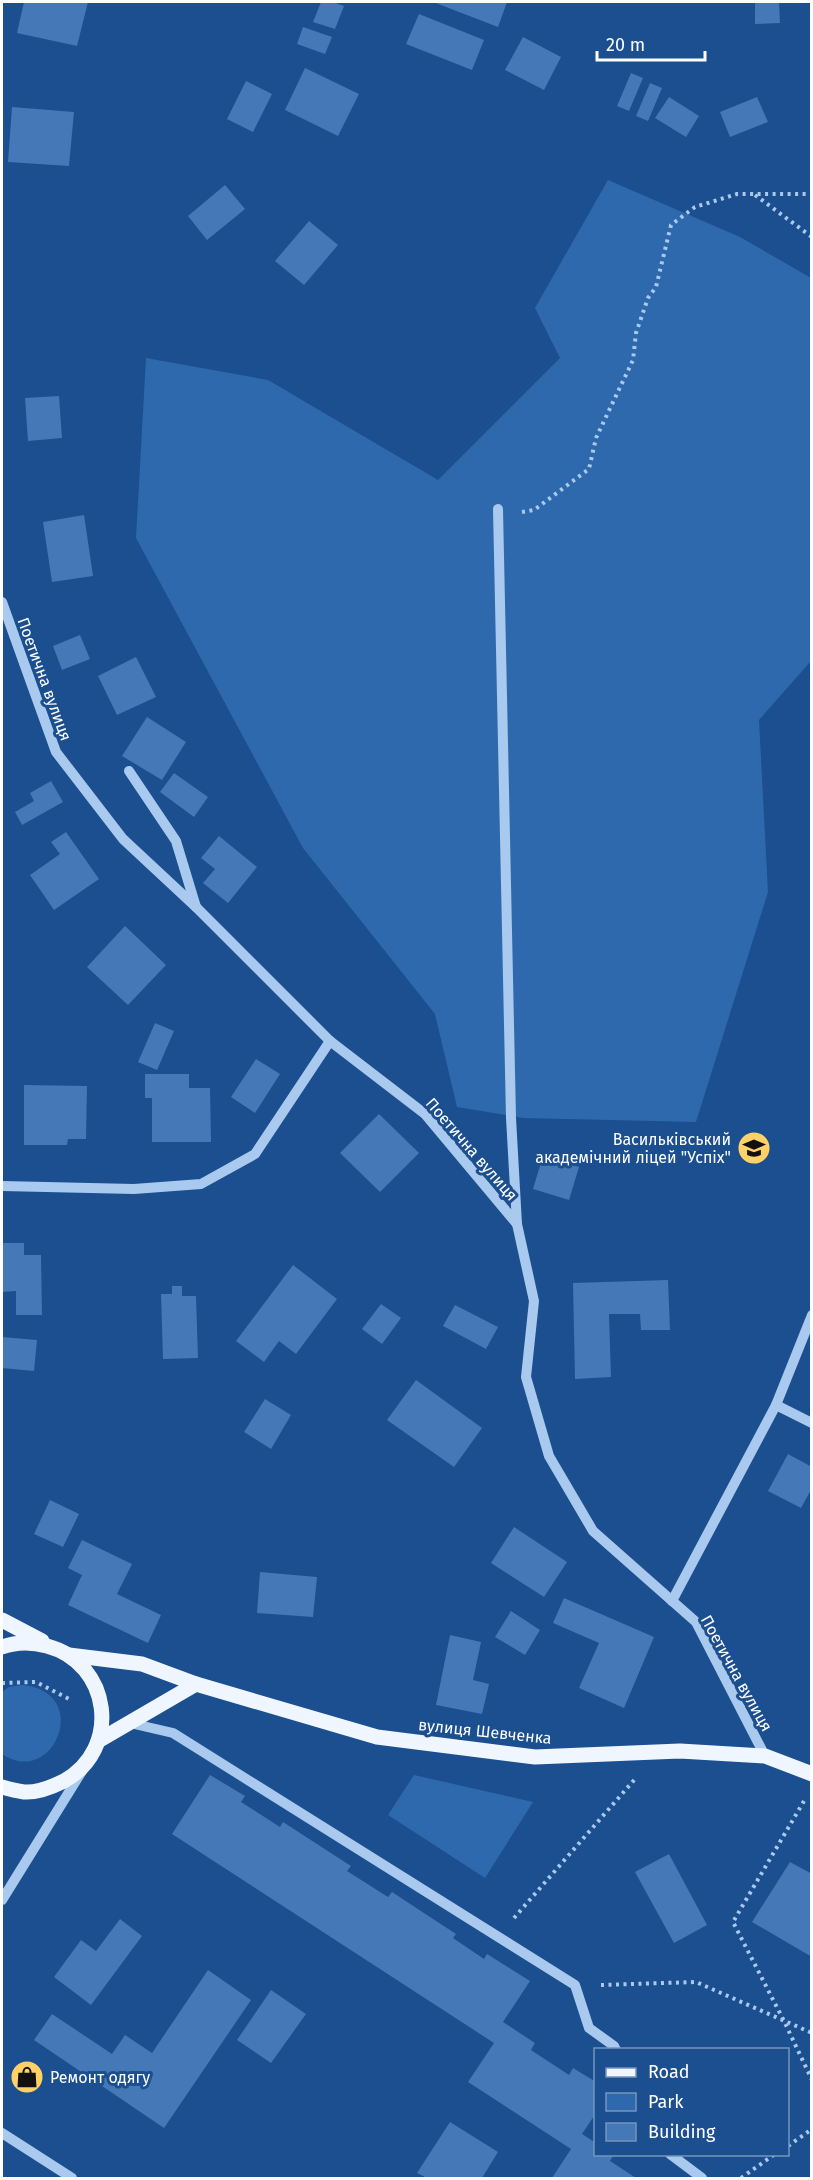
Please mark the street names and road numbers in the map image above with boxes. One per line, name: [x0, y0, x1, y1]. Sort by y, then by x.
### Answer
street label: Поетична вулиця: [13, 615, 76, 744]
street label: Поетична вулиця: [422, 1094, 521, 1205]
street label: Поетична вулиця: [697, 1612, 776, 1735]
street label: вулиця Шевченка: [417, 1715, 552, 1748]

